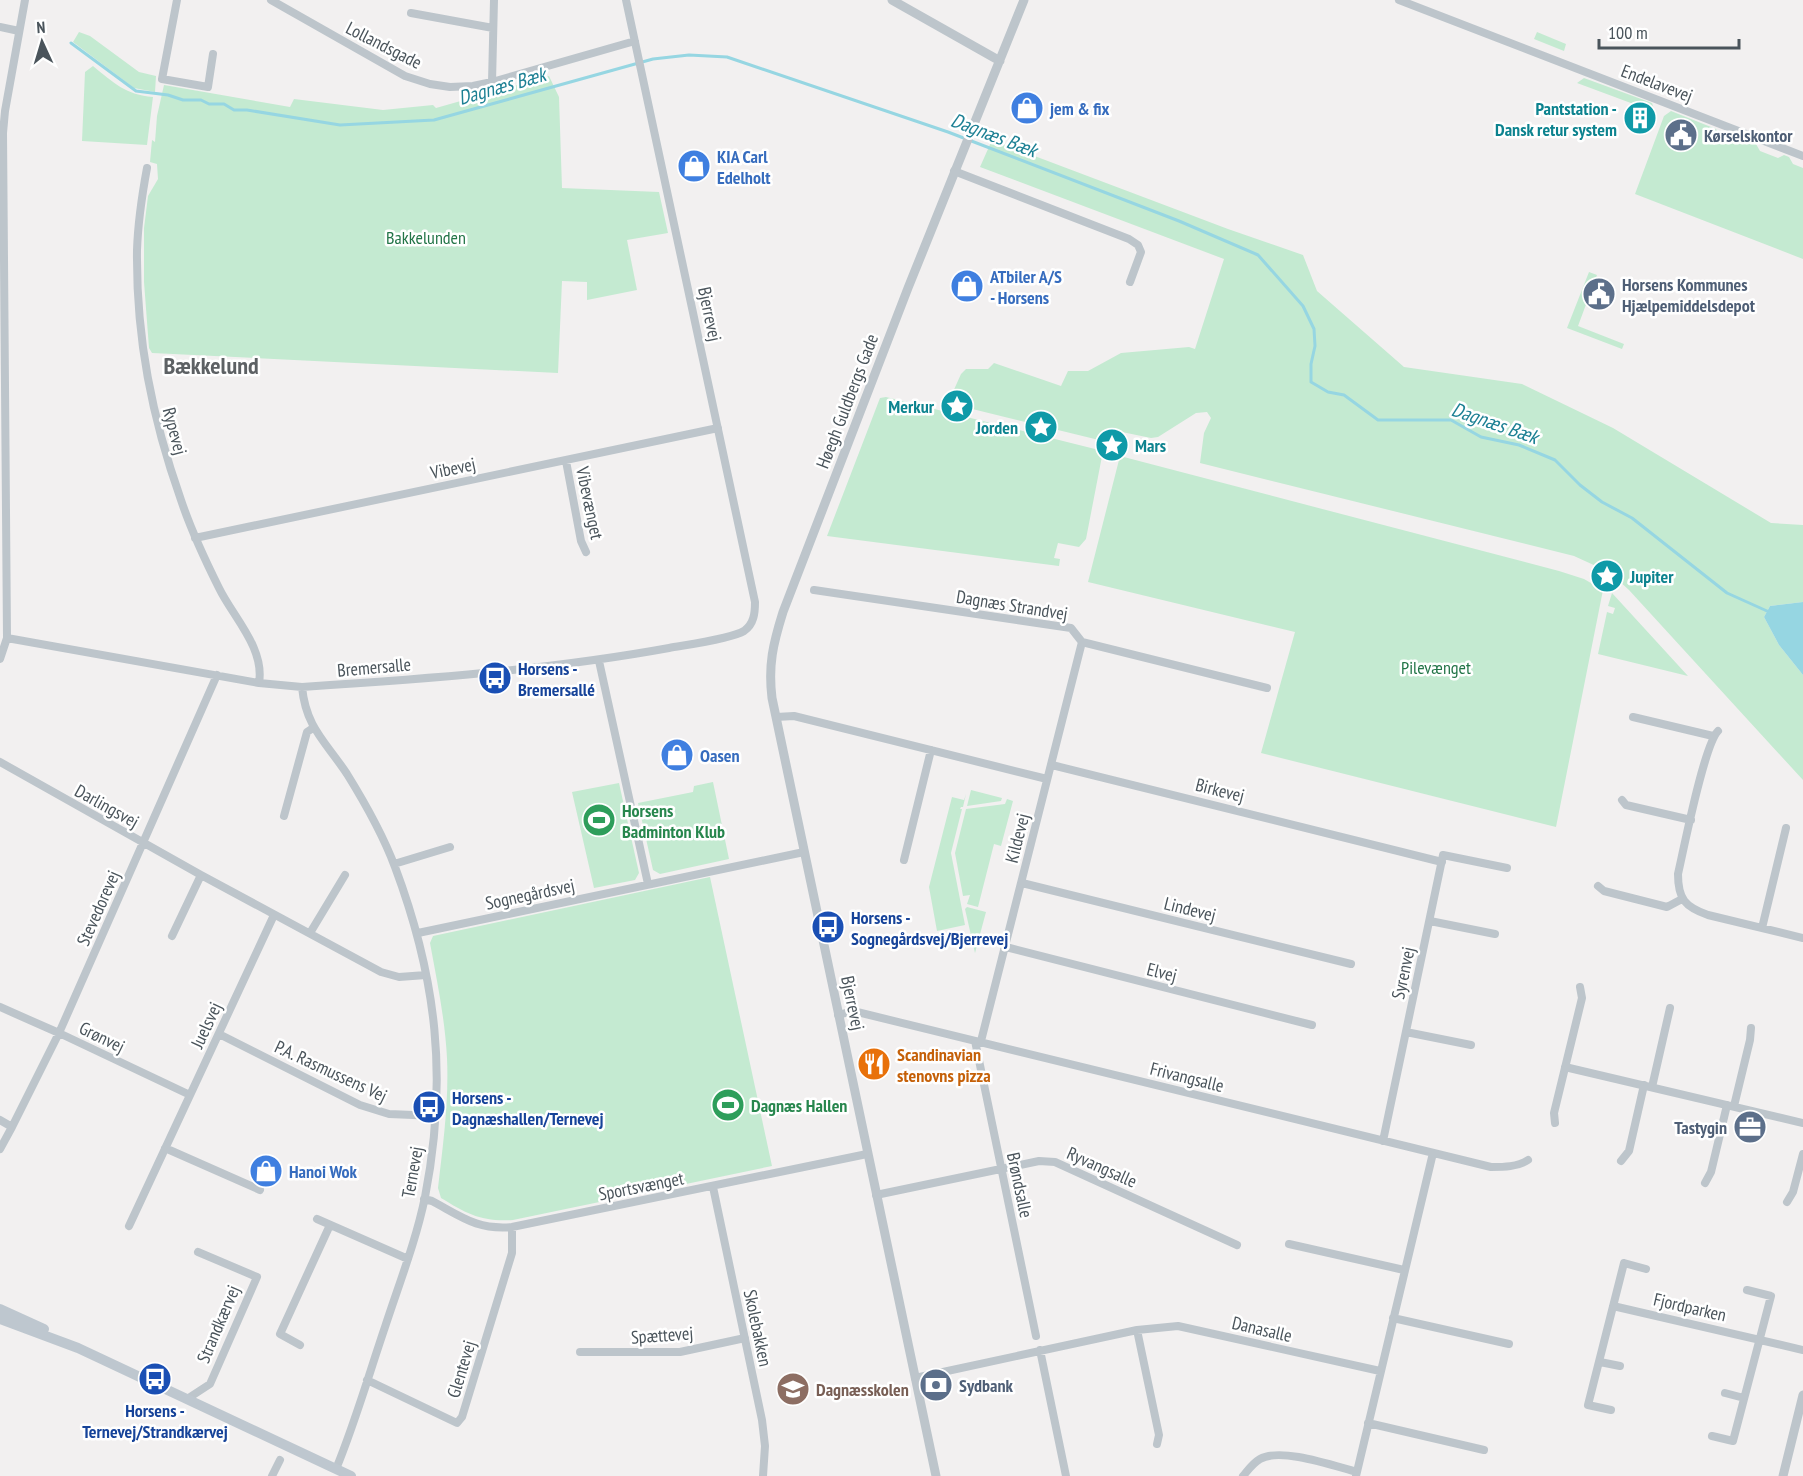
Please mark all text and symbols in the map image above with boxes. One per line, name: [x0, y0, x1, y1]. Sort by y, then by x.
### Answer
north arrow: [12, 12, 72, 72]
scale bar: [1599, 12, 1738, 50]
street label: Lollandsgade: [342, 16, 426, 74]
text: N: [36, 17, 46, 37]
text: 100 m: [1608, 21, 1648, 44]
street label: Endelavevej: [1618, 59, 1696, 107]
water label: Dagnæs Bæk: [455, 61, 551, 111]
shop icon: jem & fix: [1009, 90, 1045, 126]
place label: jem & fix: [1049, 97, 1109, 120]
place label: Pantstation - Dansk retur system: [1495, 97, 1617, 141]
building icon: Pantstation - Dansk retur system: [1622, 100, 1658, 136]
water label: Dagnæs Bæk: [947, 107, 1043, 164]
public building icon: Kørselskontor: [1663, 117, 1699, 153]
place label: Kørselskontor: [1704, 124, 1793, 147]
place label: KIA Carl Edelholt: [717, 145, 771, 189]
shop icon: KIA Carl Edelholt: [676, 148, 712, 184]
park label: Bakkelunden: [386, 226, 466, 249]
place label: ATbiler A/S - Horsens: [989, 265, 1062, 309]
shop icon: ATbiler A/S - Horsens: [949, 268, 985, 304]
place label: Horsens Kommunes Hjælpemiddelsdepot: [1622, 273, 1756, 317]
public building icon: Horsens Kommunes Hjælpemiddelsdepot: [1581, 276, 1617, 312]
street label: Bjerrevej: [693, 285, 727, 343]
street label: Høegh Guldbergs Gade: [811, 331, 883, 471]
district label: Bækkelund: [163, 350, 259, 381]
place icon: Merkur: [939, 388, 975, 424]
place label: Merkur: [888, 395, 935, 418]
water label: Dagnæs Bæk: [1448, 396, 1544, 451]
street label: Rypevej: [158, 405, 192, 457]
place icon: Jorden: [1023, 409, 1059, 445]
place label: Jorden: [975, 416, 1018, 439]
place icon: Mars: [1094, 427, 1130, 463]
place label: Mars: [1135, 434, 1166, 457]
street label: Vibevej: [427, 452, 478, 484]
street label: Vibevænget: [571, 464, 609, 542]
place icon: Jupiter: [1589, 558, 1625, 594]
place label: Jupiter: [1629, 565, 1674, 588]
street label: Dagnæs Strandvej: [955, 585, 1069, 625]
street label: Bremersalle: [336, 652, 412, 682]
park label: Pilevænget: [1401, 656, 1471, 679]
place label: Horsens - Bremersallé: [518, 657, 595, 701]
bus stop icon: Horsens - Bremersallé: [477, 660, 513, 696]
shop icon: Oasen: [659, 737, 695, 773]
place label: Oasen: [700, 744, 739, 767]
street label: Birkevej: [1193, 773, 1247, 807]
street label: Darlingsvej: [71, 779, 143, 833]
place label: Horsens Badminton Klub: [622, 799, 725, 843]
sports icon: Horsens Badminton Klub: [581, 802, 617, 838]
street label: Kildevej: [1000, 811, 1034, 865]
street label: Stevedorevej: [71, 867, 125, 949]
street label: Sognegårdsvej: [483, 873, 577, 915]
street label: Lindevej: [1162, 891, 1218, 927]
place label: Horsens - Sognegårdsvej/Bjerrevej: [851, 906, 1008, 950]
bus stop icon: Horsens - Sognegårdsvej/Bjerrevej: [810, 909, 846, 945]
street label: Syrenvej: [1386, 945, 1420, 1001]
street label: Elvej: [1145, 957, 1179, 987]
street label: Bjerrevej: [836, 974, 870, 1032]
street label: Juelsvej: [185, 998, 227, 1053]
street label: Grønvej: [75, 1016, 129, 1058]
street label: P.A. Rasmussens Vej: [271, 1035, 391, 1107]
place label: Scandinavian stenovns pizza: [897, 1043, 991, 1087]
restaurant icon: Scandinavian stenovns pizza: [856, 1046, 892, 1082]
street label: Frivangsalle: [1148, 1057, 1226, 1097]
place label: Horsens - Dagnæshallen/Ternevej: [452, 1086, 604, 1130]
sports icon: Dagnæs Hallen: [710, 1087, 746, 1123]
bus stop icon: Horsens - Dagnæshallen/Ternevej: [411, 1089, 447, 1125]
place label: Dagnæs Hallen: [751, 1094, 847, 1117]
office icon: Tastygin: [1732, 1109, 1768, 1145]
place label: Tastygin: [1674, 1116, 1727, 1139]
street label: Ryvangsalle: [1063, 1141, 1141, 1193]
street label: Ternevej: [396, 1144, 428, 1200]
street label: Brøndsalle: [1002, 1150, 1038, 1220]
shop icon: Hanoi Wok: [248, 1153, 284, 1189]
place label: Hanoi Wok: [289, 1160, 358, 1183]
street label: Sportsvænget: [596, 1166, 686, 1206]
street label: Strandkærvej: [191, 1282, 245, 1366]
street label: Skolebakken: [739, 1287, 777, 1369]
street label: Fjordparken: [1651, 1287, 1729, 1327]
street label: Danasalle: [1230, 1311, 1294, 1347]
street label: Spættevej: [630, 1321, 694, 1349]
street label: Glentevej: [441, 1338, 481, 1400]
bus stop icon: Horsens - Ternevej/Strandkærvej: [137, 1361, 173, 1397]
bank icon: Sydbank: [918, 1367, 954, 1403]
school or university icon: Dagnæsskolen: [775, 1371, 811, 1407]
place label: Sydbank: [959, 1374, 1014, 1397]
place label: Dagnæsskolen: [816, 1378, 909, 1401]
place label: Horsens - Ternevej/Strandkærvej: [82, 1399, 228, 1443]

